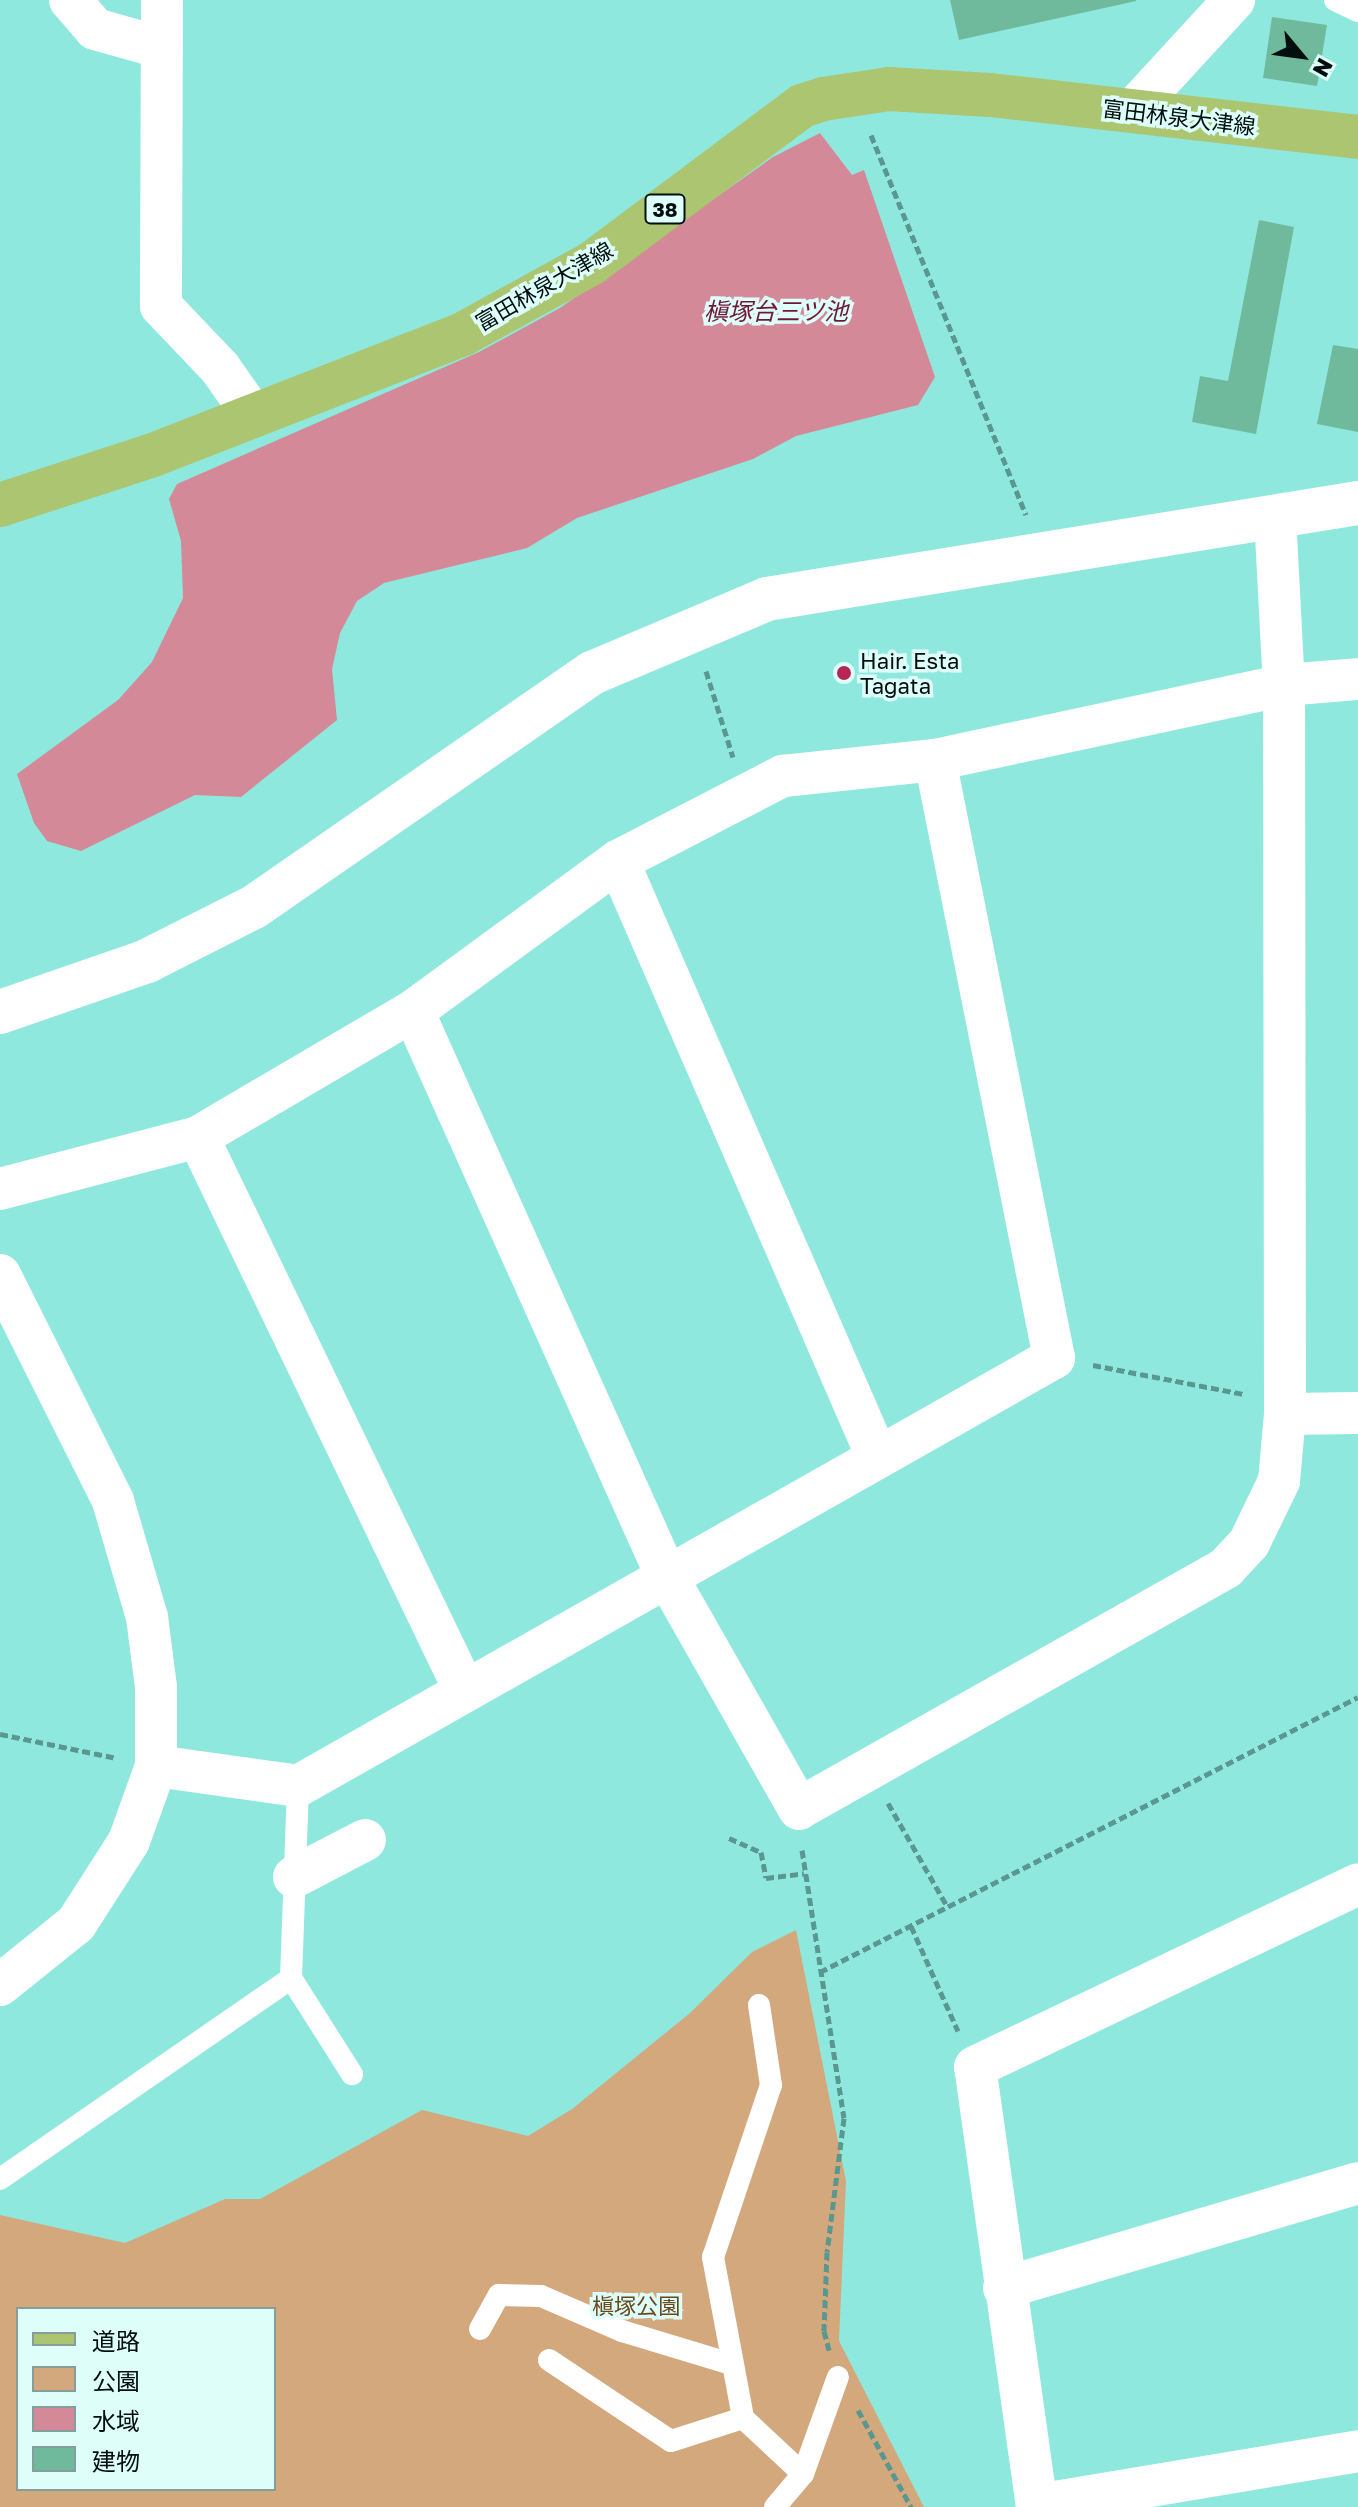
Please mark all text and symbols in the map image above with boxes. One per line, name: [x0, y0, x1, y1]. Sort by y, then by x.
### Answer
north arrow: [1262, 16, 1342, 96]
text: N: [1308, 54, 1339, 82]
street label: 富田林泉大津線: [1101, 95, 1257, 139]
road number: 38: [643, 193, 687, 225]
street label: 富田林泉大津線: [471, 236, 617, 336]
water label: 槇塚台三ツ池: [704, 297, 848, 325]
place label: Hair. Esta Tagata: [860, 647, 959, 698]
marker: Hair. Esta Tagata: [835, 664, 853, 682]
park label: 槇塚公園: [592, 2293, 680, 2319]
legend: [16, 2307, 276, 2491]
text: 道路: [92, 2326, 140, 2355]
text: 公園: [92, 2366, 140, 2395]
text: 水域: [92, 2406, 140, 2435]
text: 建物: [92, 2446, 140, 2475]

